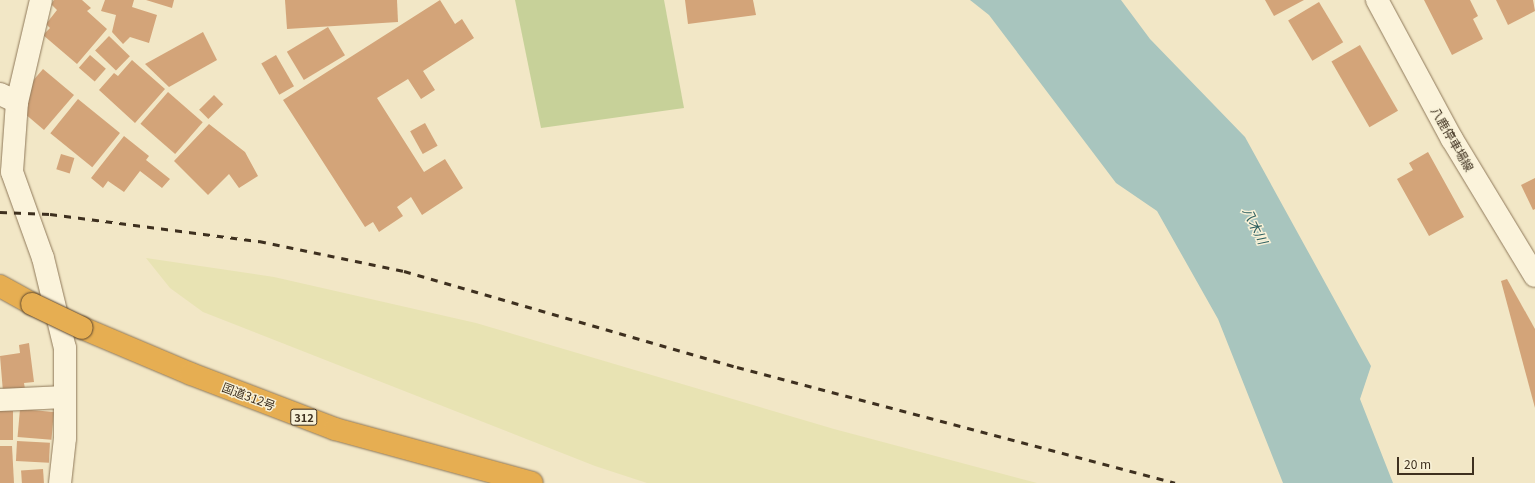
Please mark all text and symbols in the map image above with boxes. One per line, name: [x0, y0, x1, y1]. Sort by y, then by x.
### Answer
street label: 八鹿停車場線: [1429, 104, 1477, 174]
water label: 八木川: [1239, 205, 1271, 247]
street label: 国道312号: [220, 379, 278, 413]
road number: 312: [290, 408, 318, 426]
scale bar: [1399, 449, 1476, 475]
text: 20 m: [1404, 455, 1431, 472]

